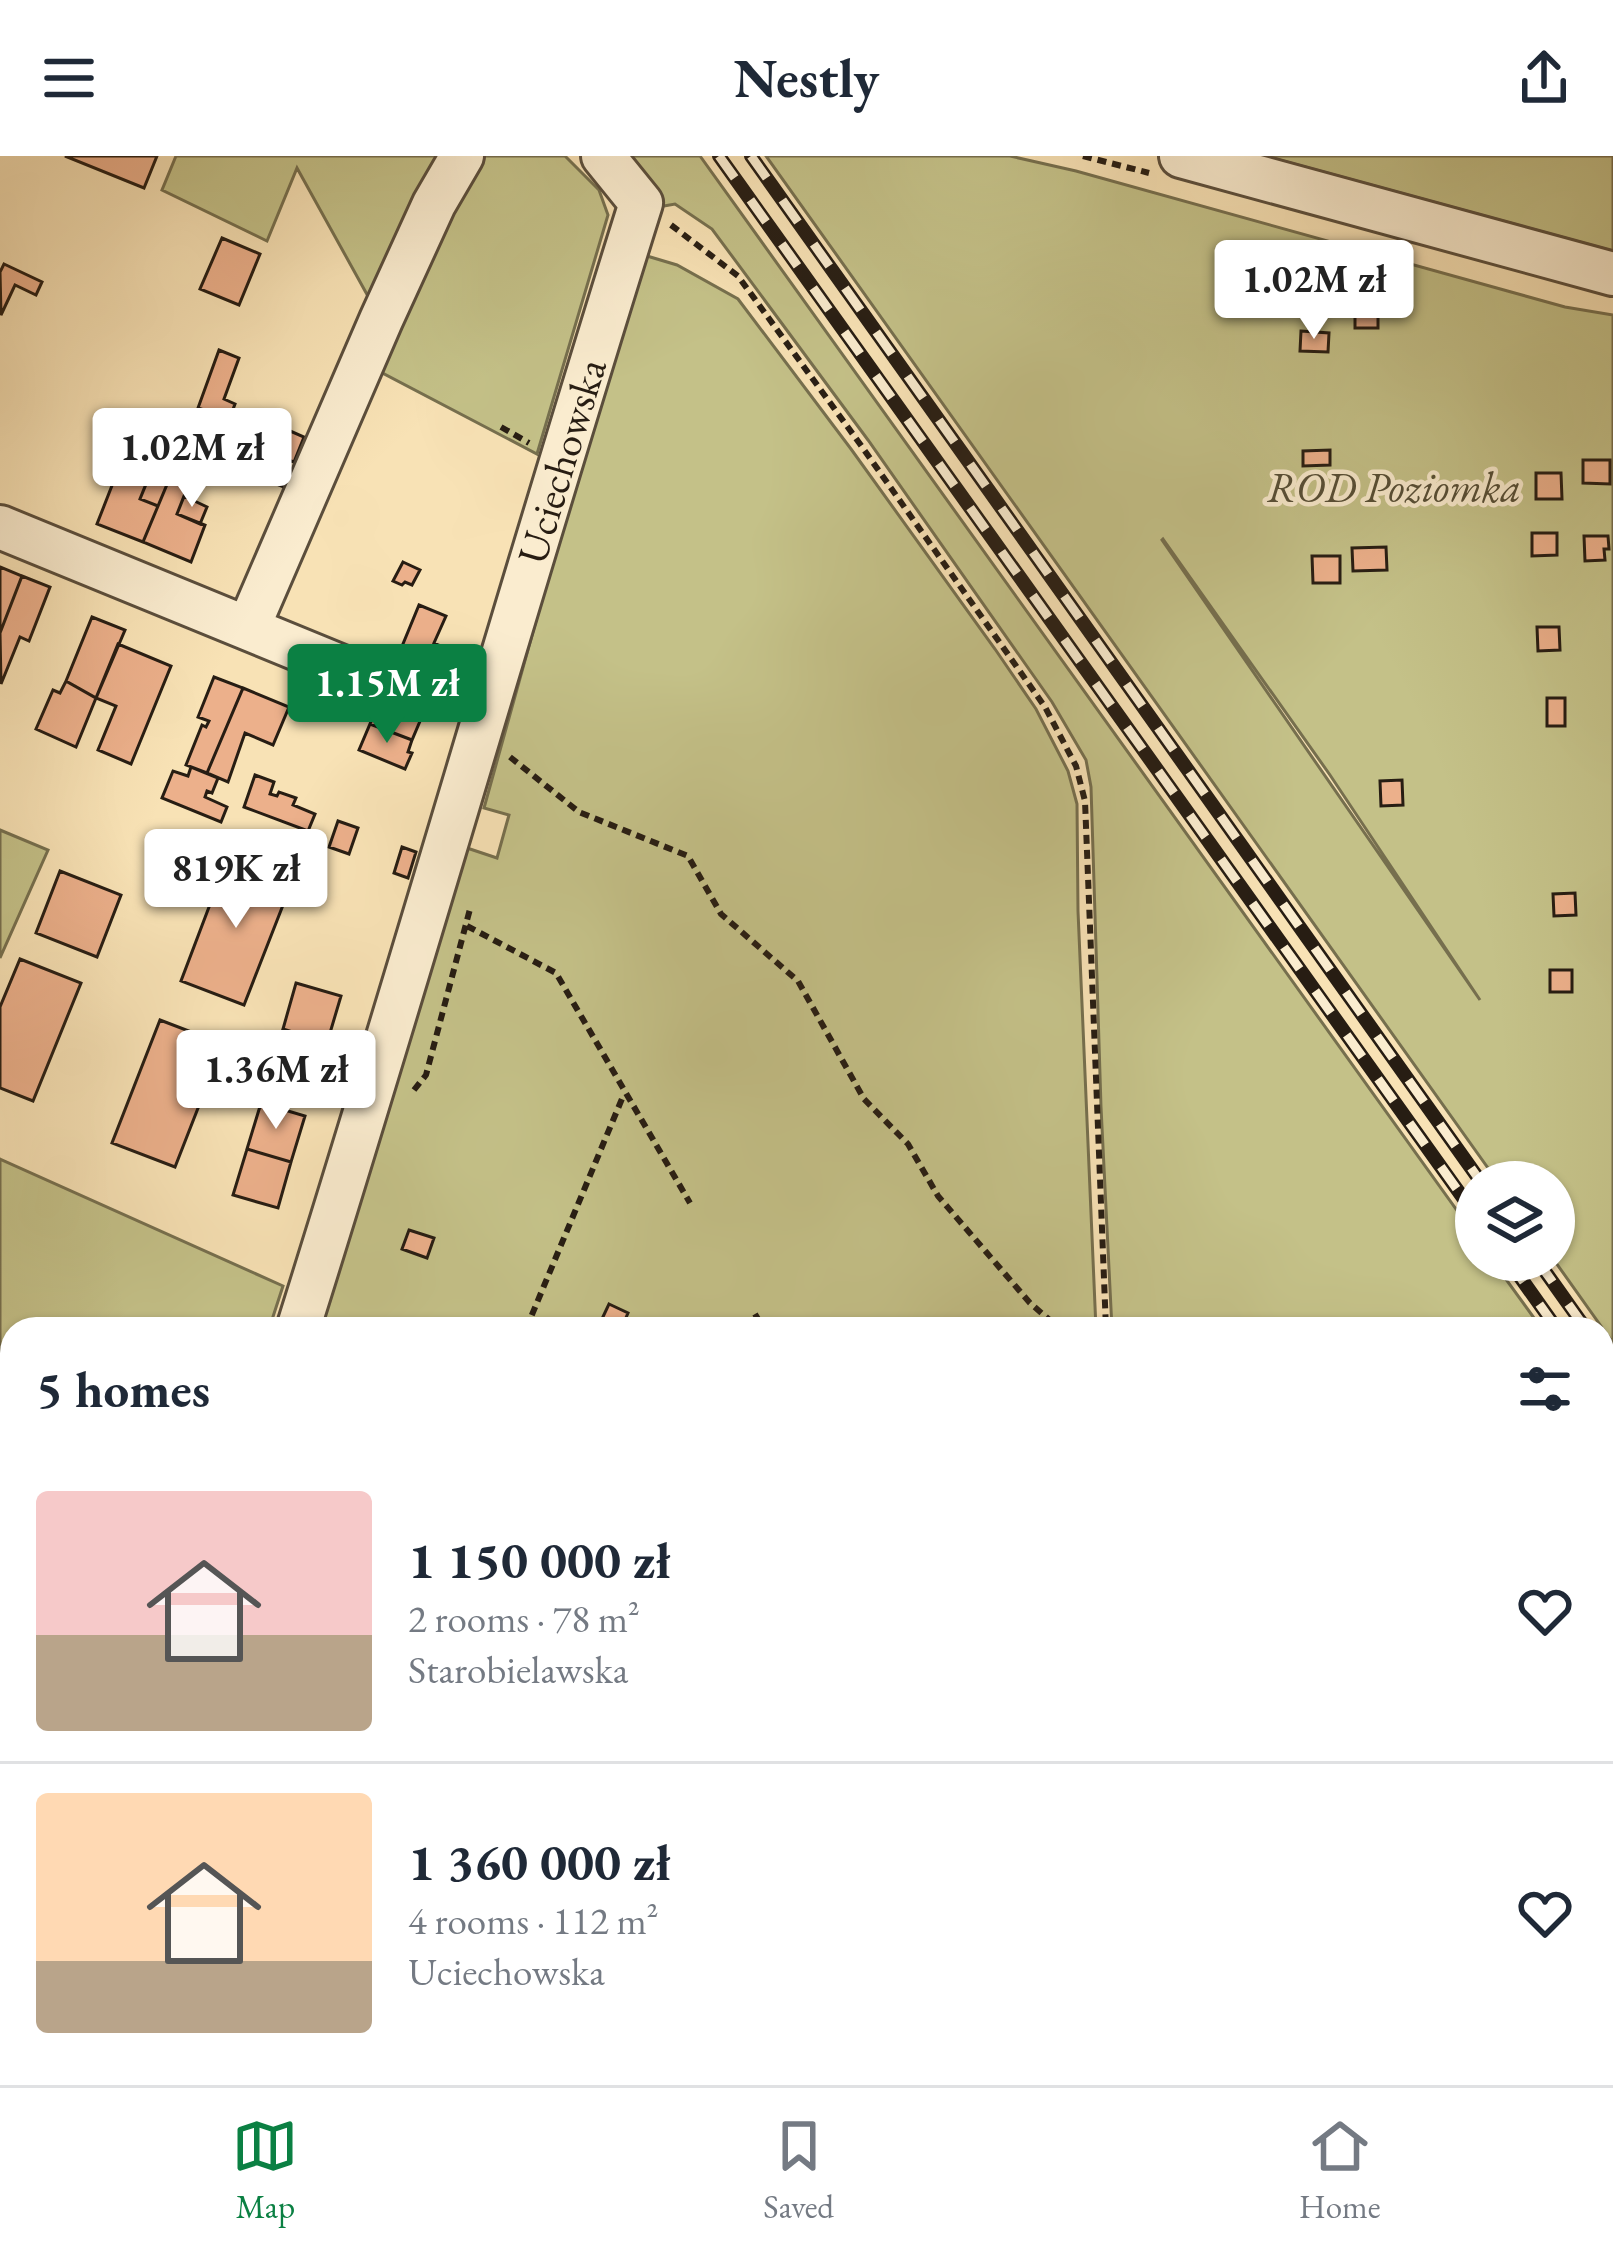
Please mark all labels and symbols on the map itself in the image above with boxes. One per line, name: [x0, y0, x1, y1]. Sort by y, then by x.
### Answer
pin: 1.02M zł: [1190, 240, 1438, 342]
street label: Uciechowska: [504, 352, 619, 571]
pin: 1.02M zł: [68, 408, 316, 510]
park label: ROD Poziomka: [1267, 460, 1521, 515]
pin: 1.15M zł: [263, 644, 511, 746]
pin: 819K zł: [125, 829, 347, 931]
pin: 1.36M zł: [152, 1030, 400, 1132]

